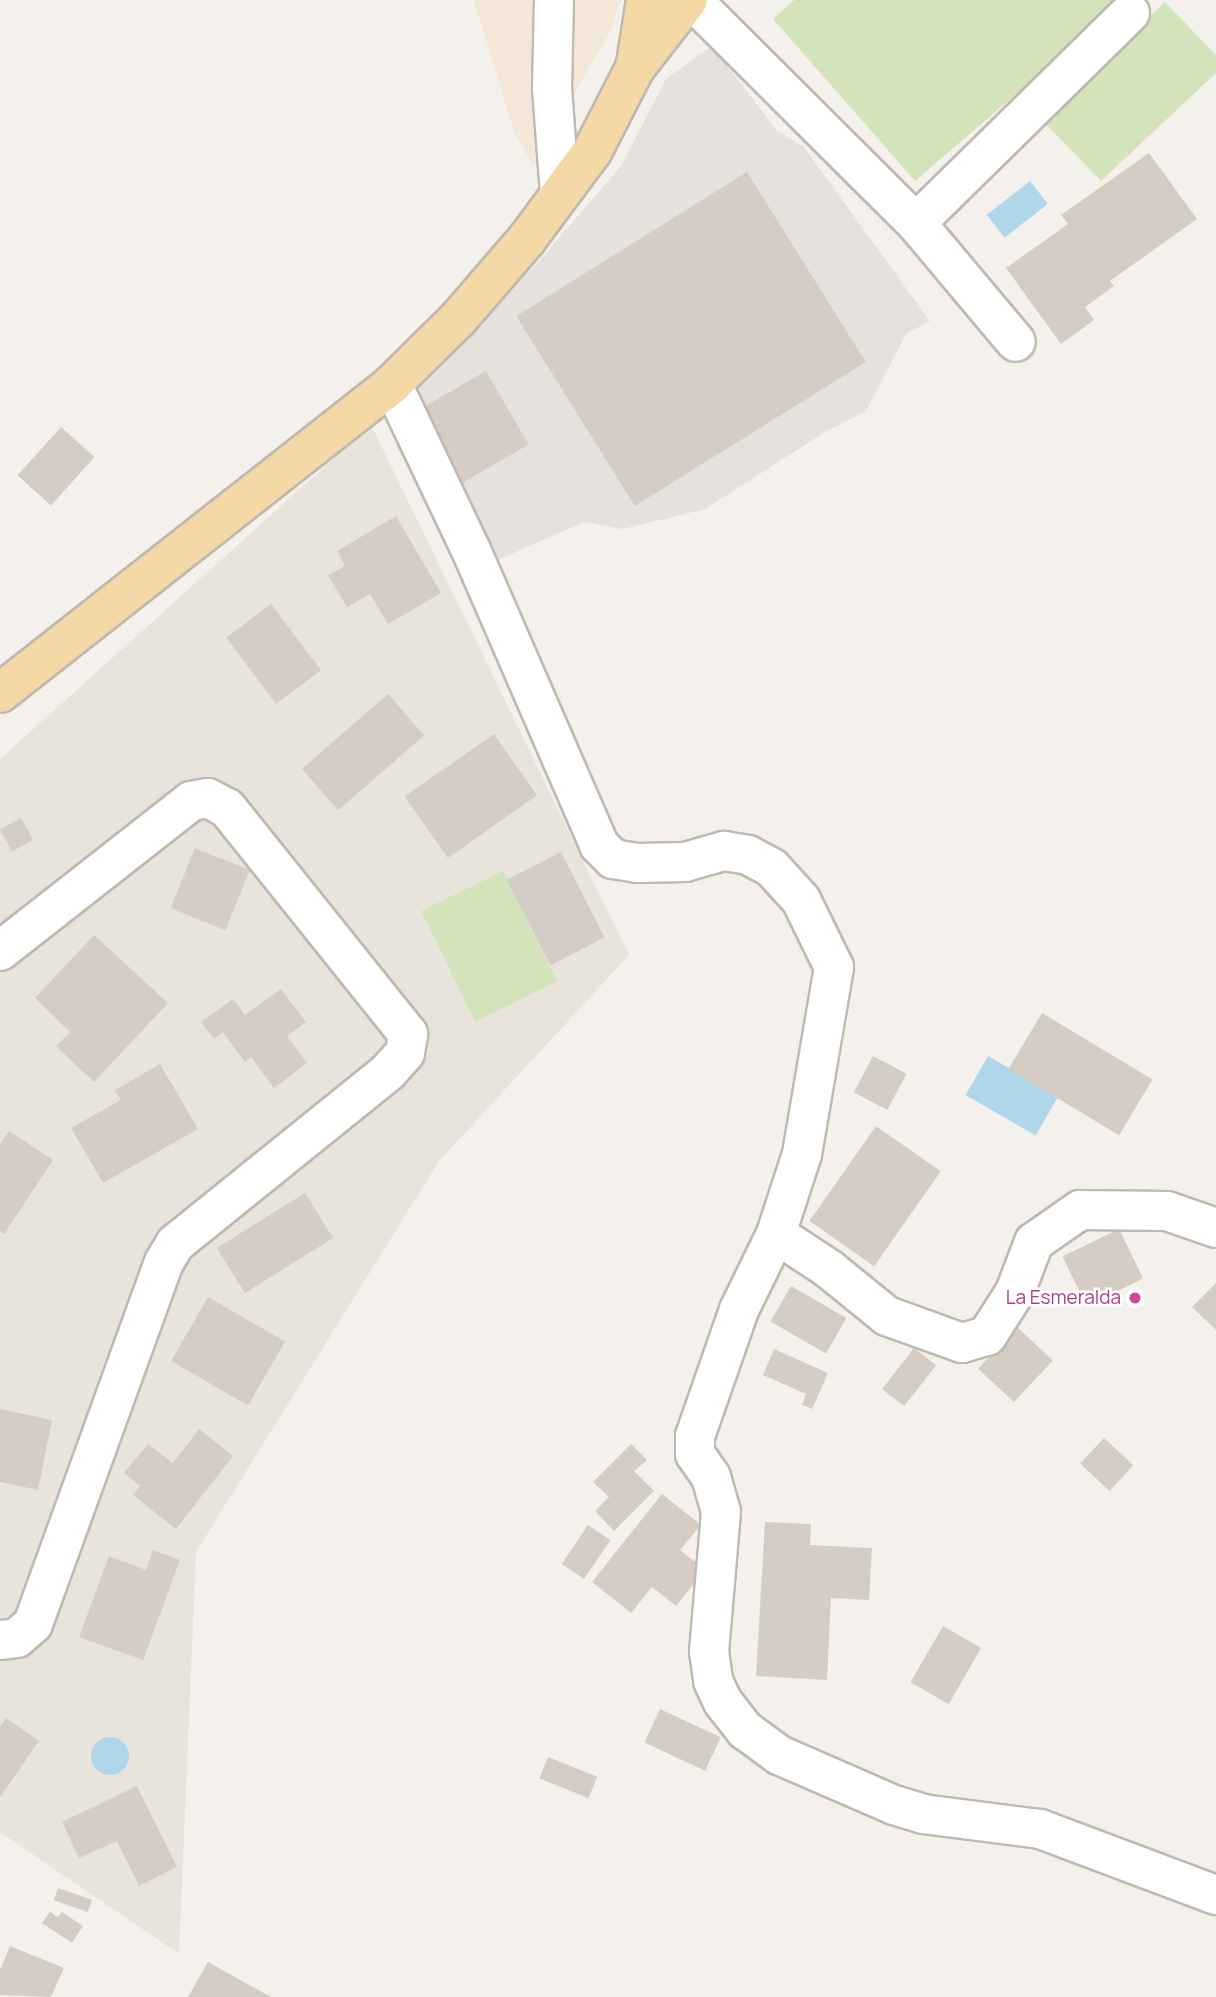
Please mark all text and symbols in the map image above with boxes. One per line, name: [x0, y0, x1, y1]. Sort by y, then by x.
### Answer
place label: La Esmeralda: [1006, 1287, 1121, 1309]
marker: La Esmeralda: [1127, 1290, 1143, 1306]

